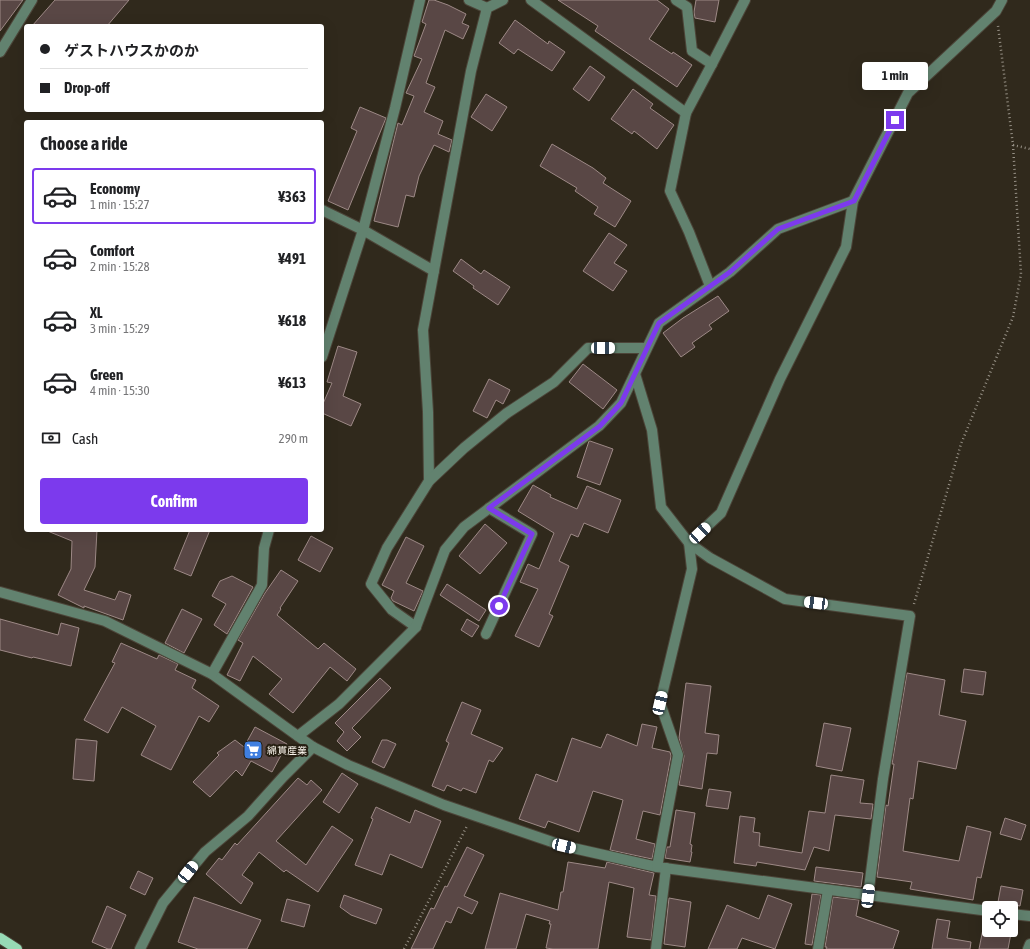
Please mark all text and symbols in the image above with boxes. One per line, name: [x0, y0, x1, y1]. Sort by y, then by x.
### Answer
text: ゲストハウスかのか: [64, 42, 199, 59]
callout: 1 min: [862, 62, 928, 90]
text: 1 min: [882, 68, 908, 83]
text: Drop-off: [64, 79, 110, 96]
route end: [886, 111, 904, 129]
text: Choose a ride: [40, 133, 128, 154]
icon: car: [42, 178, 78, 214]
text: Economy: [90, 180, 140, 197]
text: ¥363: [278, 188, 306, 205]
text: 1 min · 15:27: [90, 197, 150, 212]
icon: car: [42, 240, 78, 276]
text: Comfort: [90, 242, 134, 259]
text: ¥491: [278, 250, 306, 267]
text: 2 min · 15:28: [90, 259, 150, 274]
icon: car: [42, 302, 78, 338]
text: XL: [90, 304, 103, 321]
text: ¥618: [278, 312, 306, 329]
text: 3 min · 15:29: [90, 321, 150, 336]
car: [591, 342, 615, 354]
icon: car: [42, 364, 78, 400]
text: Green: [90, 366, 123, 383]
text: ¥613: [278, 374, 306, 391]
text: 4 min · 15:30: [90, 383, 150, 398]
icon: cash: [40, 427, 62, 449]
text: Cash: [72, 430, 98, 447]
text: 290 m: [279, 431, 308, 446]
button: Confirm: [40, 478, 308, 524]
car: [687, 520, 713, 546]
car: [803, 596, 829, 610]
route start: [490, 597, 508, 615]
car: [651, 690, 669, 716]
supermarket icon: 綿貫産業: [242, 739, 264, 761]
place label: 綿貫産業: [267, 745, 307, 756]
car: [551, 837, 577, 855]
car: [176, 859, 200, 885]
car: [861, 883, 875, 909]
map controls: [982, 901, 1018, 937]
button: locate: [982, 901, 1018, 937]

